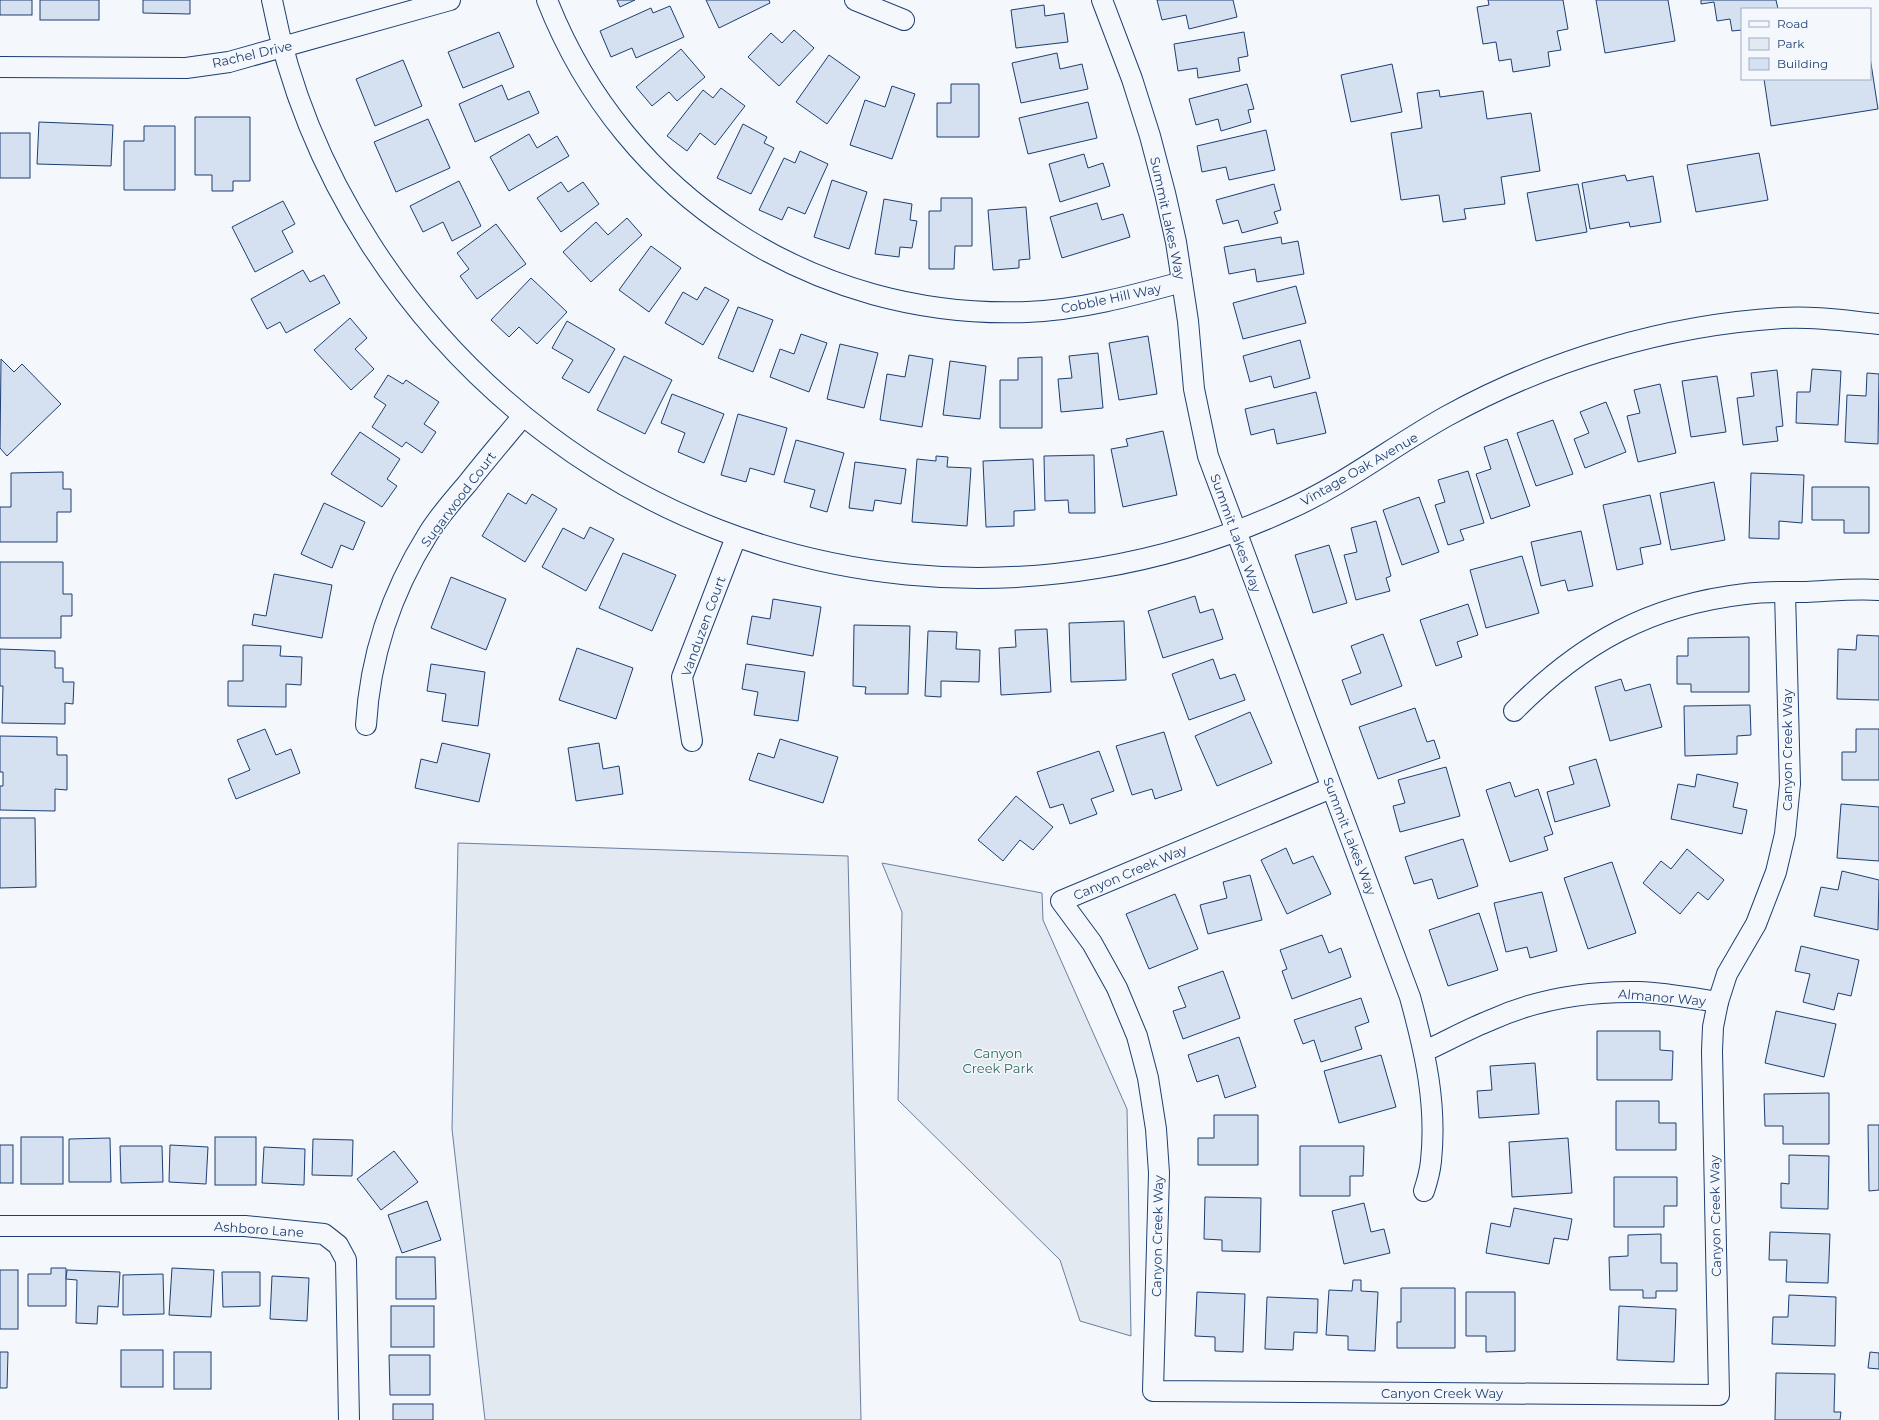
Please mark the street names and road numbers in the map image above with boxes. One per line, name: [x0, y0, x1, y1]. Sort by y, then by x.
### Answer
street label: Rachel Drive: [210, 37, 294, 71]
street label: Summit Lakes Way: [1147, 155, 1189, 282]
street label: Cobble Hill Way: [1059, 279, 1164, 316]
street label: Vintage Oak Avenue: [1297, 429, 1421, 509]
street label: Sugarwood Court: [417, 448, 499, 550]
street label: Summit Lakes Way: [1207, 472, 1265, 595]
street label: Vanduzen Court: [677, 574, 729, 678]
street label: Canyon Creek Way: [1779, 688, 1795, 811]
street label: Summit Lakes Way: [1320, 775, 1380, 898]
street label: Canyon Creek Way: [1071, 840, 1190, 903]
street label: Almanor Way: [1617, 985, 1707, 1009]
street label: Canyon Creek Way: [1706, 1154, 1724, 1277]
street label: Canyon Creek Way: [1148, 1174, 1166, 1297]
street label: Ashboro Lane: [214, 1218, 305, 1240]
street label: Canyon Creek Way: [1381, 1385, 1504, 1401]

